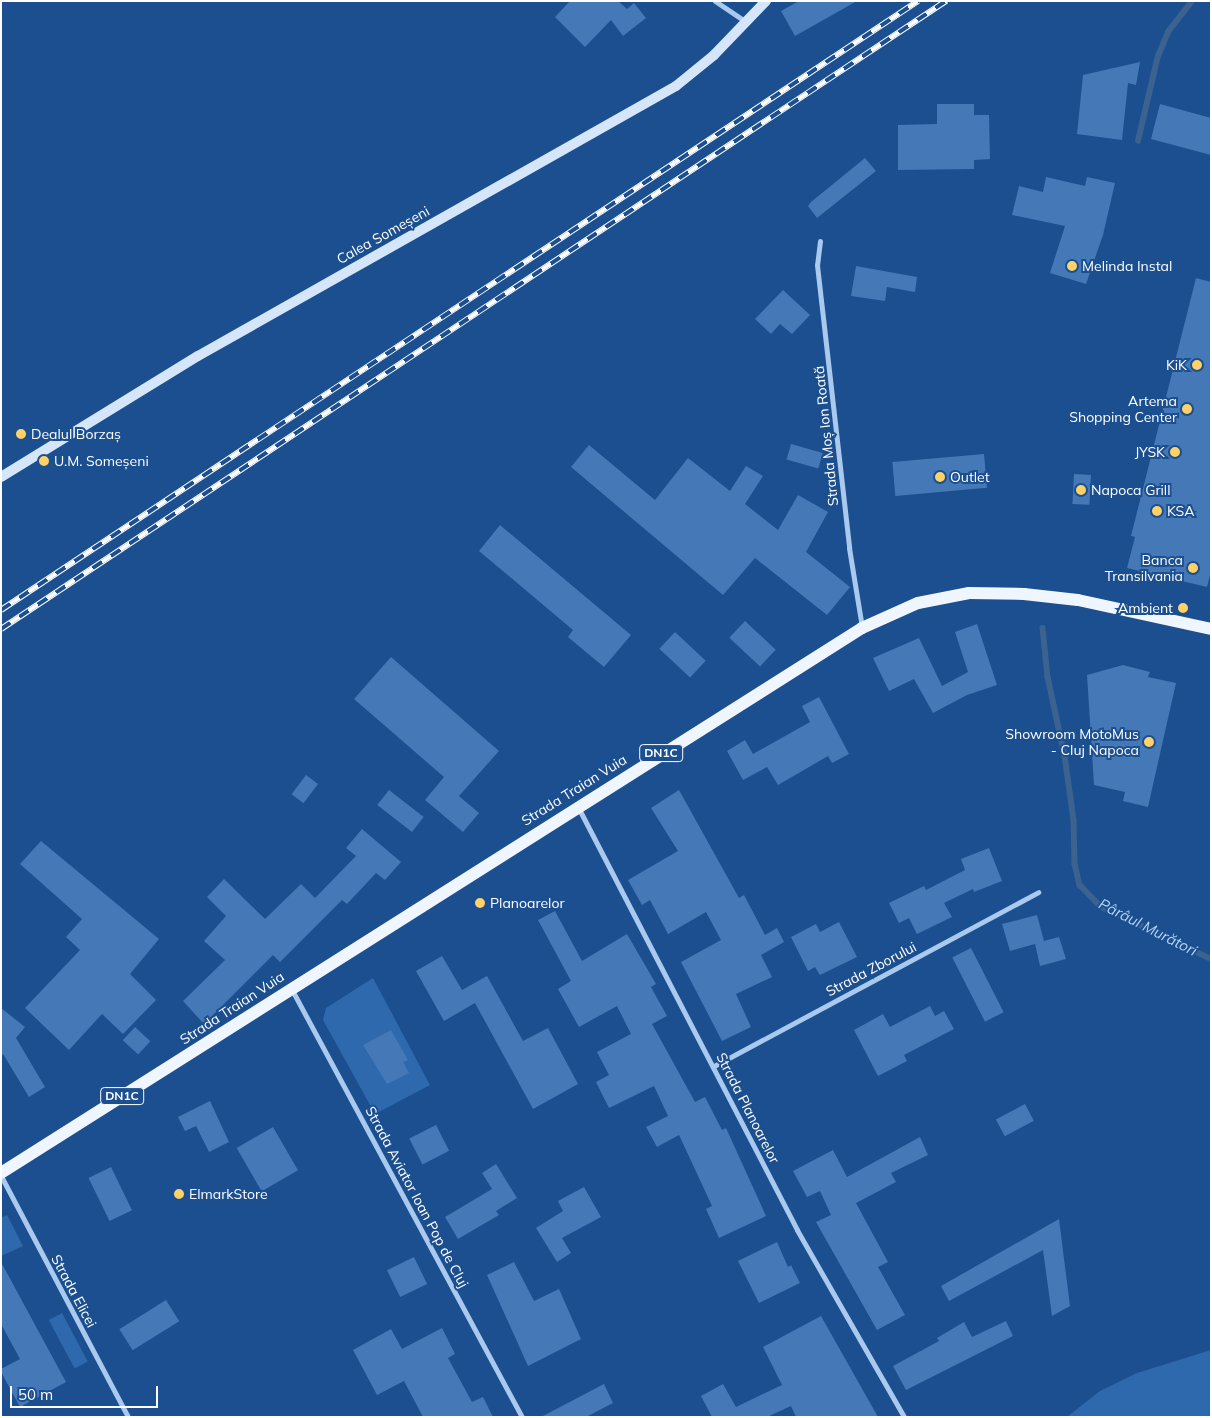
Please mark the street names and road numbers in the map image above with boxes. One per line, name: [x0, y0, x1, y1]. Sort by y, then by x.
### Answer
street label: Calea Someșeni: [334, 203, 432, 267]
street label: Strada Moș Ion Roată: [810, 365, 842, 507]
road number: DN1C: [638, 744, 684, 762]
street label: Strada Traian Vuia: [518, 751, 630, 829]
street label: Strada Zborului: [823, 938, 919, 1000]
street label: Strada Traian Vuia: [177, 968, 287, 1048]
street label: Strada Planoarelor: [713, 1050, 783, 1166]
road number: DN1C: [100, 1086, 144, 1106]
street label: Strada Aviator Ioan Pop de Cluj: [362, 1104, 472, 1290]
street label: Strada Elicei: [48, 1252, 100, 1330]

